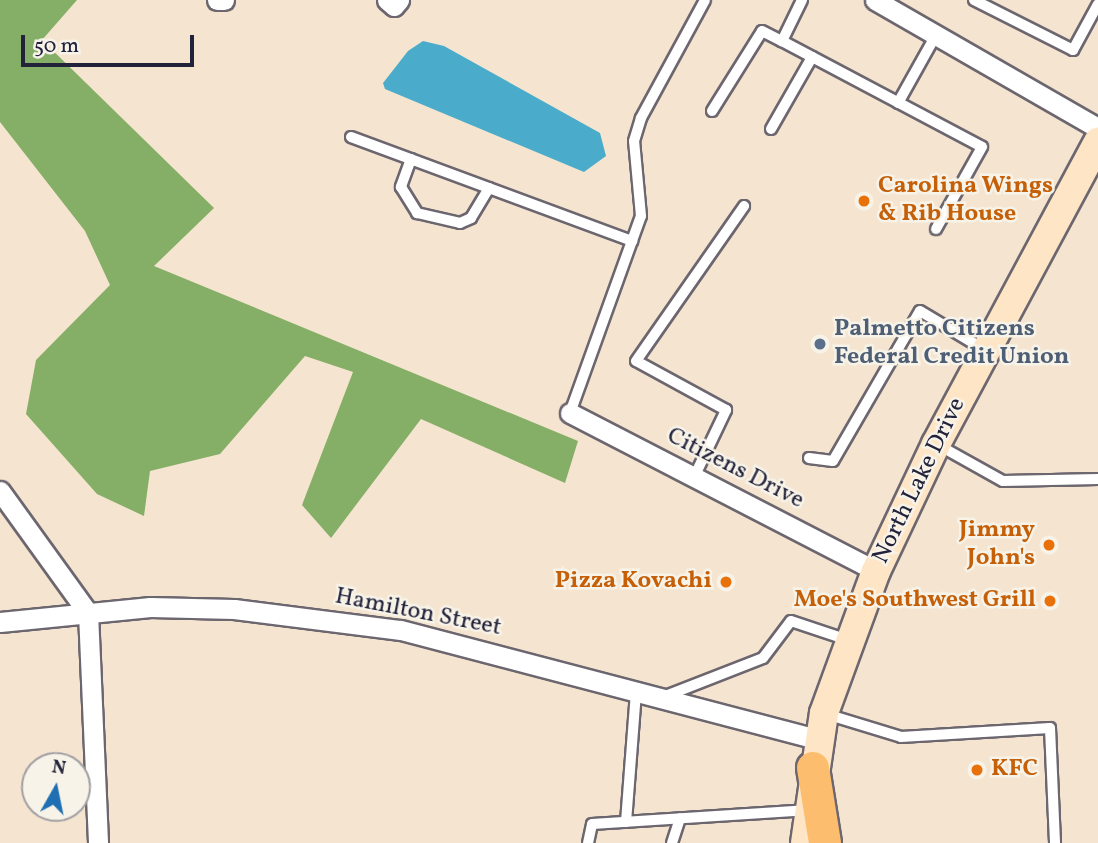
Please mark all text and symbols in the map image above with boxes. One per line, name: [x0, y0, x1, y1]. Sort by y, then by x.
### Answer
scale bar: [24, 21, 198, 65]
text: 50 m: [34, 32, 79, 61]
place label: Carolina Wings & Rib House: [878, 173, 1054, 229]
marker: Carolina Wings & Rib House: [856, 193, 872, 209]
place label: Palmetto Citizens Federal Credit Union: [834, 316, 1069, 372]
marker: Palmetto Citizens Federal Credit Union: [812, 336, 828, 352]
street label: North Lake Drive: [867, 393, 973, 569]
street label: Citizens Drive: [662, 422, 808, 516]
place label: Jimmy John's: [959, 517, 1035, 573]
marker: Jimmy John's: [1041, 537, 1057, 553]
place label: Pizza Kovachi: [555, 568, 712, 596]
marker: Pizza Kovachi: [718, 574, 734, 590]
street label: Hamilton Street: [332, 583, 504, 643]
place label: Moe's Southwest Grill: [794, 587, 1036, 615]
marker: Moe's Southwest Grill: [1042, 593, 1058, 609]
north arrow: [21, 752, 91, 822]
text: N: [50, 754, 68, 782]
place label: KFC: [991, 756, 1038, 784]
marker: KFC: [969, 762, 985, 778]

